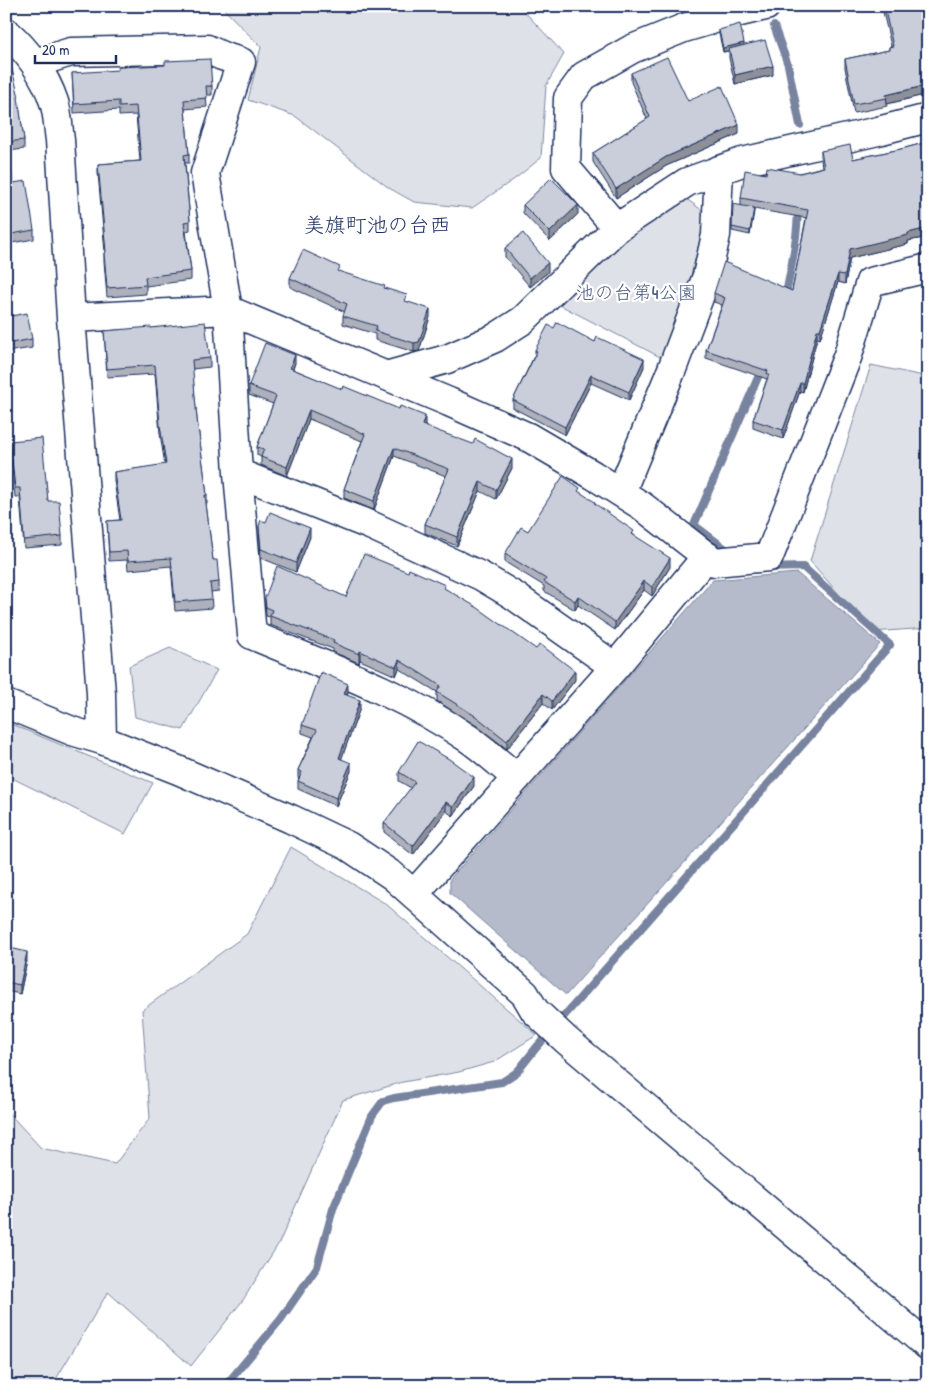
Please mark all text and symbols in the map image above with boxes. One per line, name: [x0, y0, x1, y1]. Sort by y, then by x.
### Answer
scale bar: [35, 32, 116, 64]
text: 20 m: [42, 39, 69, 60]
district label: 美旗町池の台西: [304, 210, 451, 239]
park label: 池の台第4公園: [575, 279, 697, 305]

